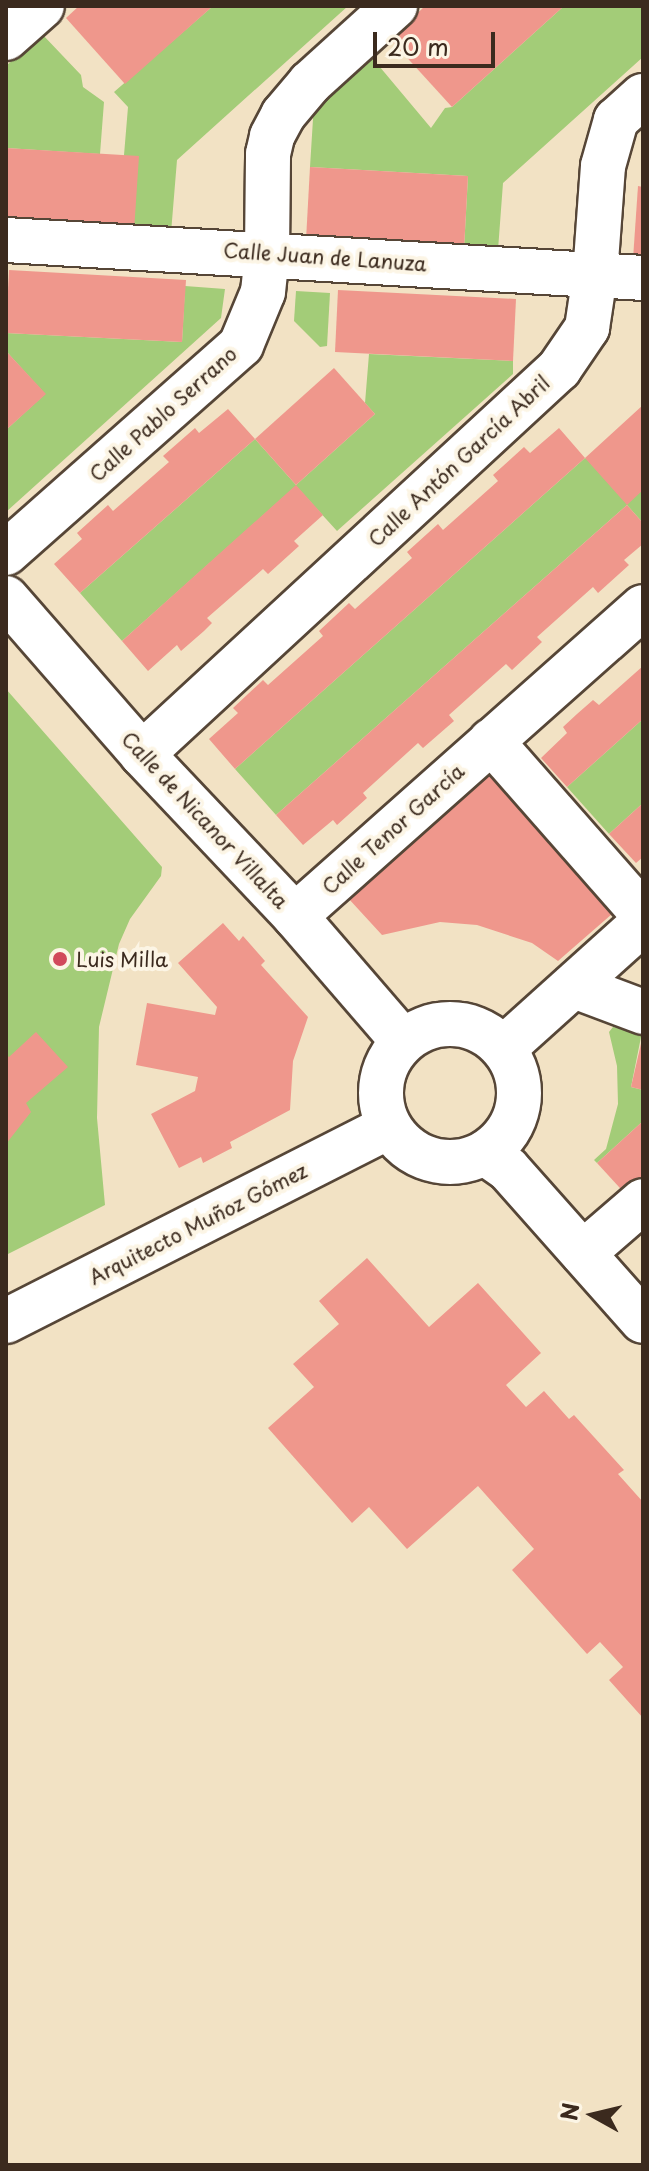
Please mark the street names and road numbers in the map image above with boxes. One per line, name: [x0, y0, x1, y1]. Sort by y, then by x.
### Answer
street label: Calle Juan de Lanuza: [221, 238, 429, 276]
street label: Calle Pablo Serrano: [85, 342, 241, 486]
street label: Calle Antón García Abril: [362, 370, 556, 552]
street label: Calle de Nicanor Villalta: [116, 726, 294, 914]
street label: Calle Tenor García: [317, 759, 469, 899]
street label: Arquitecto Muñoz Gómez: [85, 1158, 311, 1290]

